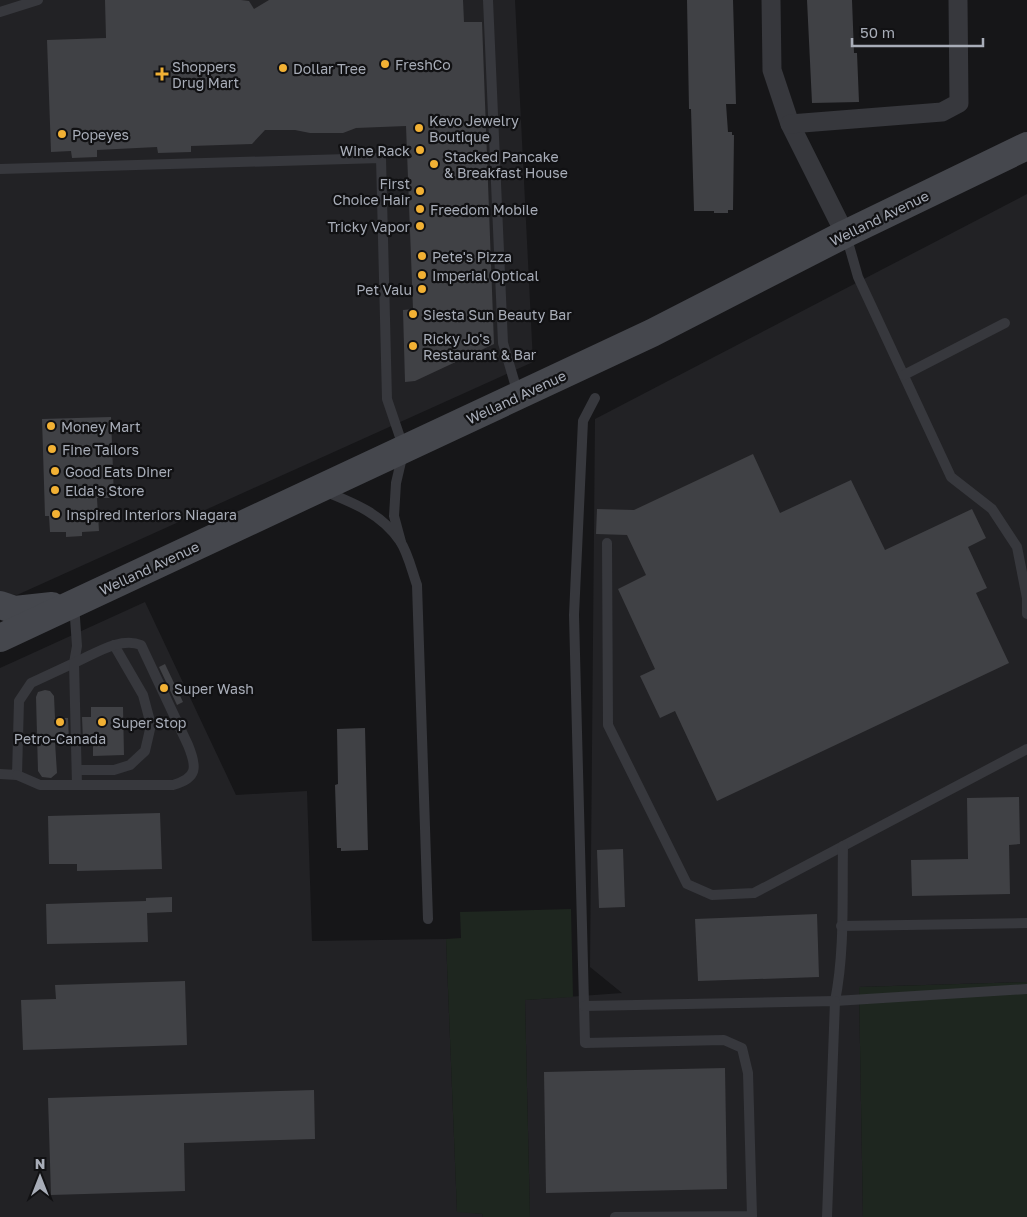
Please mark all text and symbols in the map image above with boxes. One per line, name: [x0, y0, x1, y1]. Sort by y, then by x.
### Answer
scale bar: [852, 15, 983, 47]
text: 50 m: [860, 23, 895, 41]
place label: FreshCo: [395, 56, 451, 73]
place label: Shoppers Drug Mart: [172, 58, 239, 91]
marker: FreshCo: [379, 58, 391, 70]
place label: Dollar Tree: [293, 60, 366, 77]
marker: Dollar Tree: [277, 62, 289, 74]
marker: Shoppers Drug Mart: [156, 68, 168, 80]
place label: Kevo Jewelry Boutique: [429, 112, 519, 145]
marker: Kevo Jewelry Boutique: [413, 122, 425, 134]
place label: Popeyes: [72, 126, 129, 143]
marker: Popeyes: [56, 128, 68, 140]
place label: Wine Rack: [340, 142, 410, 159]
marker: Wine Rack: [414, 144, 426, 156]
place label: Stacked Pancake & Breakfast House: [444, 148, 568, 181]
marker: Stacked Pancake & Breakfast House: [428, 158, 440, 170]
place label: First Choice Hair: [333, 175, 411, 208]
marker: First Choice Hair: [414, 185, 426, 197]
street label: Welland Avenue: [827, 187, 931, 249]
place label: Freedom Mobile: [430, 201, 538, 218]
marker: Freedom Mobile: [414, 203, 426, 215]
place label: Tricky Vapor: [327, 218, 411, 235]
marker: Tricky Vapor: [414, 220, 426, 232]
place label: Pete's Pizza: [432, 248, 512, 265]
marker: Pete's Pizza: [416, 250, 428, 262]
place label: Imperial Optical: [432, 267, 539, 284]
marker: Imperial Optical: [416, 269, 428, 281]
place label: Pet Valu: [356, 281, 412, 298]
marker: Pet Valu: [416, 283, 428, 295]
place label: Siesta Sun Beauty Bar: [423, 306, 572, 323]
marker: Siesta Sun Beauty Bar: [407, 308, 419, 320]
place label: Ricky Jo's Restaurant & Bar: [423, 330, 537, 363]
marker: Ricky Jo's Restaurant & Bar: [407, 340, 419, 352]
street label: Welland Avenue: [463, 366, 569, 428]
place label: Money Mart: [61, 418, 141, 435]
marker: Money Mart: [45, 420, 57, 432]
place label: Fine Tailors: [62, 441, 139, 458]
marker: Fine Tailors: [46, 443, 58, 455]
place label: Good Eats Diner: [65, 463, 173, 480]
marker: Good Eats Diner: [49, 465, 61, 477]
place label: Elda's Store: [65, 482, 144, 499]
marker: Elda's Store: [49, 484, 61, 496]
place label: Inspired Interiors Niagara: [66, 506, 237, 523]
marker: Inspired Interiors Niagara: [50, 508, 62, 520]
street label: Welland Avenue: [96, 537, 202, 599]
place label: Super Wash: [174, 680, 254, 697]
marker: Super Wash: [158, 682, 170, 694]
place label: Super Stop: [112, 714, 186, 731]
marker: Petro-Canada: [54, 716, 66, 728]
marker: Super Stop: [96, 716, 108, 728]
place label: Petro-Canada: [14, 730, 106, 747]
north arrow: [15, 1152, 65, 1202]
text: N: [35, 1155, 45, 1172]

